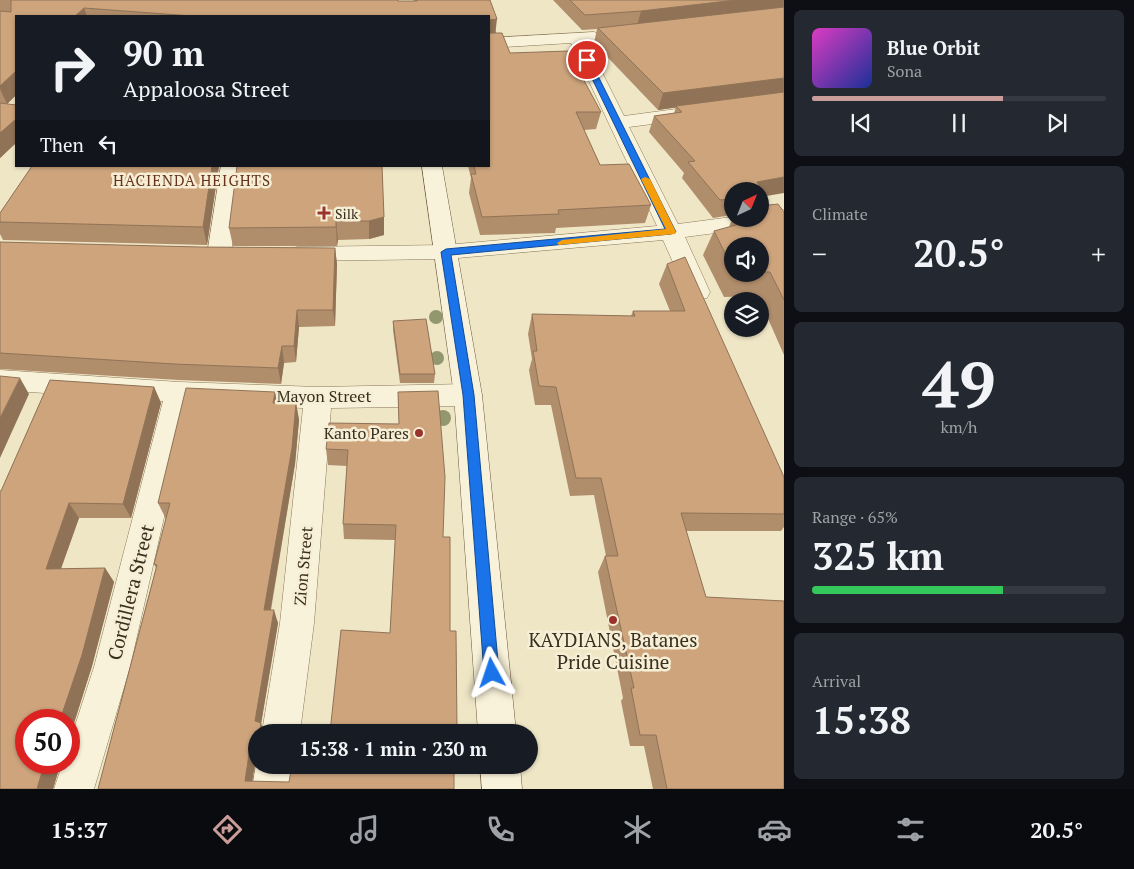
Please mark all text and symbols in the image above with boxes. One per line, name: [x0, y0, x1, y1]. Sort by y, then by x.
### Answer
text: 90 m: [123, 30, 204, 76]
icon: right: [40, 35, 105, 100]
text: Blue Orbit: [887, 35, 980, 60]
pin: [566, 39, 608, 81]
icon: arrive: [573, 46, 601, 74]
text: Sona: [887, 60, 922, 82]
text: Appaloosa Street: [123, 74, 290, 103]
icon: previous: [847, 109, 875, 137]
icon: pause: [945, 109, 973, 137]
icon: next: [1043, 109, 1071, 137]
icon: left: [94, 130, 122, 158]
text: Then: [40, 132, 84, 157]
district label: HACIENDA HEIGHTS: [113, 170, 271, 190]
north arrow: [724, 182, 769, 228]
map controls: [724, 182, 769, 337]
text: Climate: [812, 203, 868, 225]
place label: Silk: [335, 204, 359, 223]
marker: Silk: [317, 206, 331, 220]
text: 20.5°: [913, 228, 1005, 278]
text: −: [812, 235, 827, 272]
text: +: [1091, 235, 1106, 272]
button: sound: [724, 237, 769, 282]
button: layers: [724, 292, 769, 337]
text: 49: [922, 340, 996, 427]
street label: Mayon Street: [277, 385, 371, 407]
text: km/h: [941, 416, 977, 438]
place label: Kanto Pares: [324, 422, 409, 444]
marker: Kanto Pares: [413, 427, 425, 439]
text: Range · 65%: [812, 506, 898, 528]
street label: Cordillera Street: [101, 522, 159, 662]
street label: Zion Street: [289, 525, 317, 607]
text: 325 km: [812, 531, 944, 581]
marker: KAYDIANS, Batanes Pride Cuisine: [607, 614, 619, 626]
place label: KAYDIANS, Batanes Pride Cuisine: [529, 627, 697, 674]
position arrow: [465, 646, 517, 698]
text: Arrival: [812, 670, 861, 692]
text: 15:38: [812, 695, 911, 745]
speed limit sign: 50: [15, 709, 80, 774]
text: 15:38 · 1 min · 230 m: [299, 736, 487, 761]
icon: directions: [210, 812, 245, 847]
icon: music: [347, 812, 382, 847]
icon: phone: [483, 812, 518, 847]
icon: climate: [620, 812, 655, 847]
icon: car: [757, 812, 792, 847]
icon: filters: [893, 812, 928, 847]
text: 15:37: [51, 815, 108, 844]
text: 20.5°: [1030, 815, 1083, 844]

